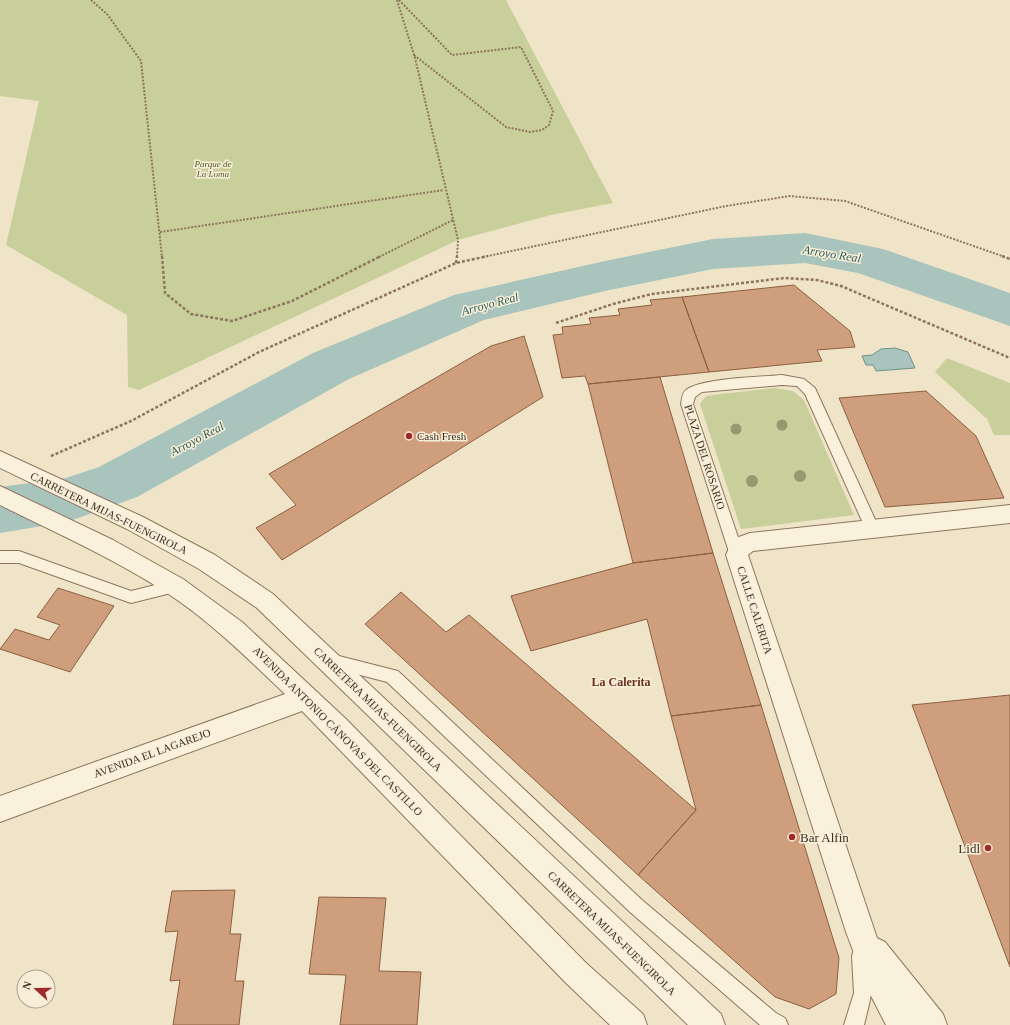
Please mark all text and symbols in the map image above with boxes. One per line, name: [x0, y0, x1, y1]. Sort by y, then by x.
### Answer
park label: Parque de La Loma: [194, 159, 231, 179]
water label: Arroyo Real: [801, 242, 863, 266]
water label: Arroyo Real: [459, 289, 521, 319]
street label: PLAZA DEL ROSARIO: [682, 403, 728, 511]
water label: Arroyo Real: [167, 419, 227, 459]
place label: Cash Fresh: [417, 430, 467, 442]
marker: Cash Fresh: [404, 431, 414, 441]
street label: CARRETERA MIJAS-FUENGIROLA: [29, 470, 190, 556]
street label: CALLE CALERITA: [735, 565, 775, 656]
street label: AVENIDA ANTONIO CÁNOVAS DEL CASTILLO: [251, 644, 425, 818]
street label: CARRETERA MIJAS-FUENGIROLA: [312, 645, 445, 774]
district label: La Calerita: [592, 675, 651, 689]
street label: AVENIDA EL LAGAREJO: [92, 726, 212, 780]
place label: Bar Alfin: [800, 830, 849, 845]
marker: Bar Alfin: [787, 832, 797, 842]
place label: Lidl: [958, 841, 980, 856]
marker: Lidl: [983, 843, 993, 853]
street label: CARRETERA MIJAS-FUENGIROLA: [546, 869, 679, 998]
north arrow: [16, 969, 56, 1009]
text: N: [20, 980, 34, 991]

